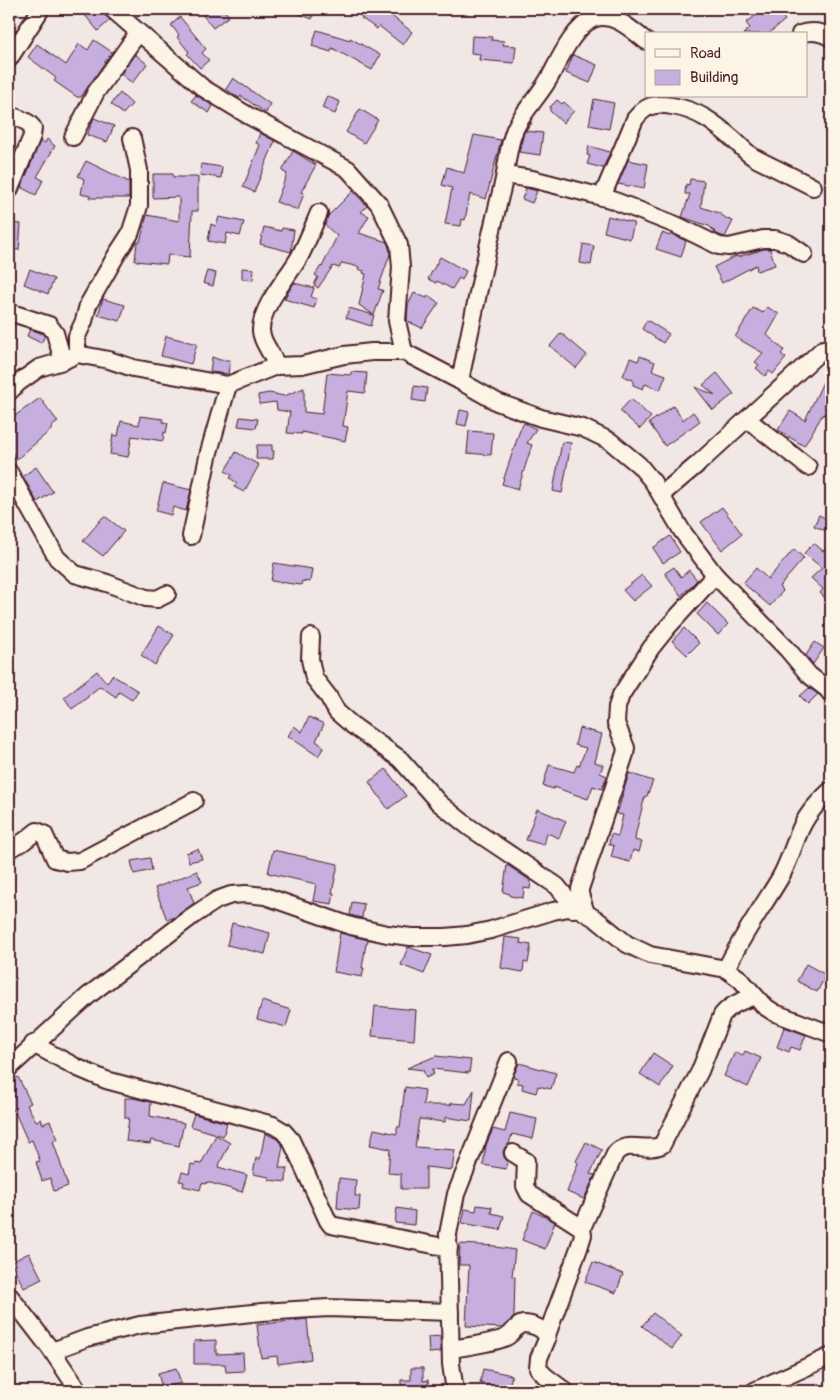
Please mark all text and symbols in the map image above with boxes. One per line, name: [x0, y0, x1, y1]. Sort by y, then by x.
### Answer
legend: [645, 32, 808, 98]
text: Road: [690, 44, 721, 63]
text: Building: [690, 68, 738, 87]

